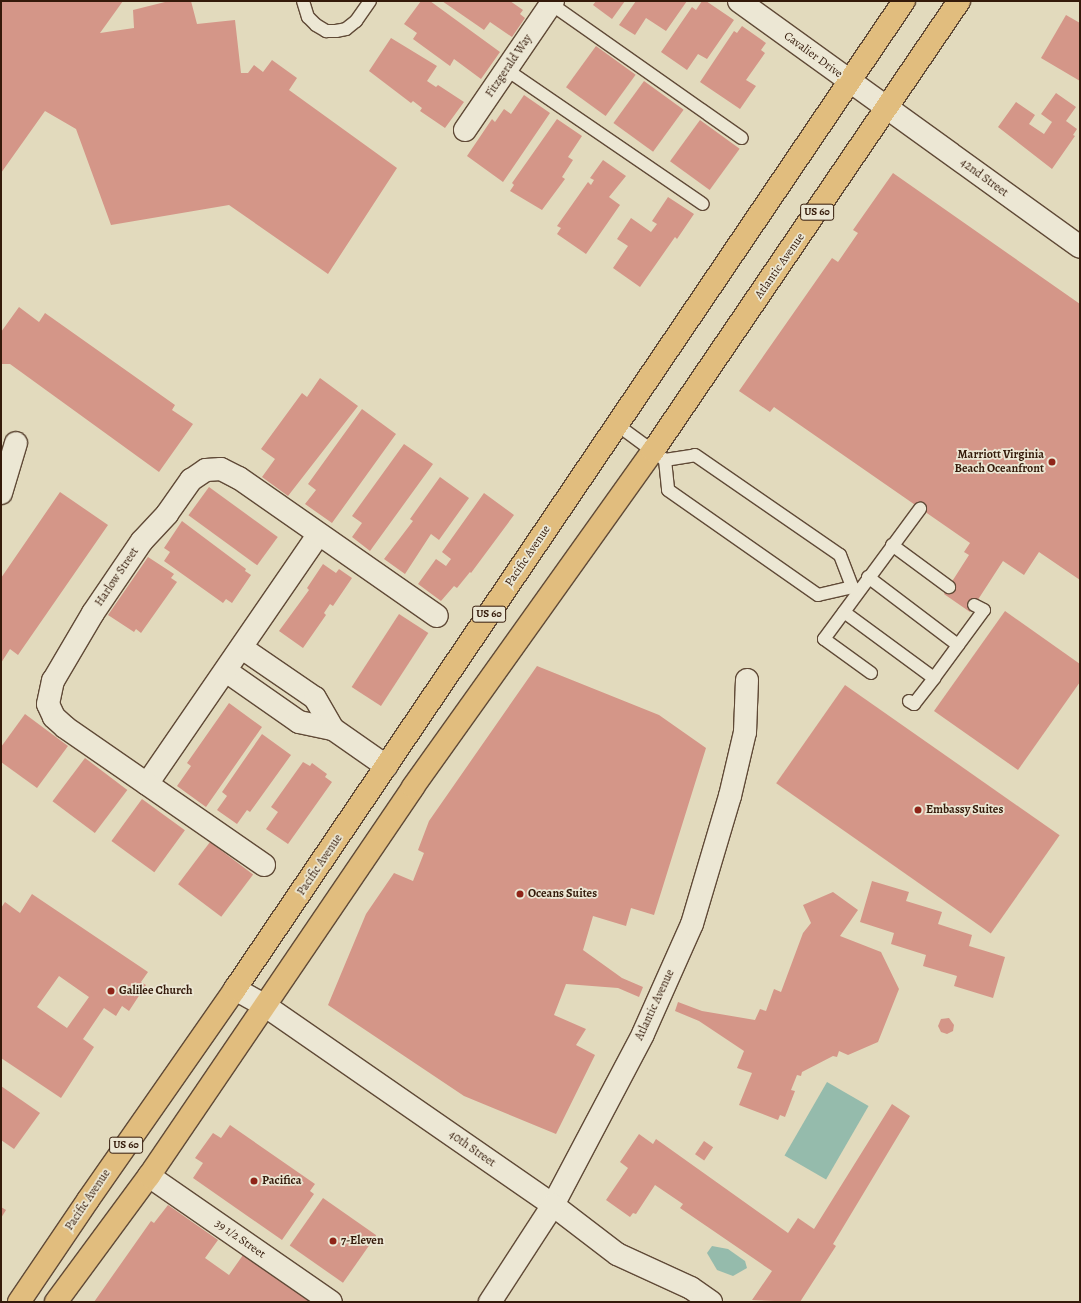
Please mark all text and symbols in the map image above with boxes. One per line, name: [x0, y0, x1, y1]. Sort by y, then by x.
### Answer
street label: Cavalier Drive: [781, 29, 845, 81]
street label: Fitzgerald Way: [483, 32, 535, 100]
street label: 42nd Street: [957, 156, 1011, 200]
road number: US 60: [800, 203, 834, 221]
street label: Atlantic Avenue: [752, 230, 808, 302]
place label: Marriott Virginia Beach Oceanfront: [955, 448, 1044, 476]
marker: Marriott Virginia Beach Oceanfront: [1047, 457, 1057, 467]
street label: Pacific Avenue: [502, 523, 554, 589]
street label: Harlow Street: [92, 545, 142, 609]
road number: US 60: [472, 605, 506, 623]
place label: Embassy Suites: [926, 803, 1003, 817]
marker: Embassy Suites: [913, 805, 923, 815]
street label: Pacific Avenue: [294, 832, 346, 898]
place label: Oceans Suites: [528, 887, 597, 901]
marker: Oceans Suites: [515, 889, 525, 899]
street label: Atlantic Avenue: [632, 967, 678, 1043]
place label: Galilee Church: [119, 984, 192, 998]
marker: Galilee Church: [106, 986, 116, 996]
street label: 40th Street: [446, 1128, 498, 1170]
road number: US 60: [109, 1136, 143, 1154]
street label: Pacific Avenue: [62, 1167, 114, 1233]
place label: Pacifica: [262, 1174, 301, 1188]
marker: Pacifica: [249, 1176, 259, 1186]
street label: 39 1/2 Street: [212, 1216, 268, 1262]
place label: 7-Eleven: [341, 1234, 384, 1248]
marker: 7-Eleven: [328, 1236, 338, 1246]

